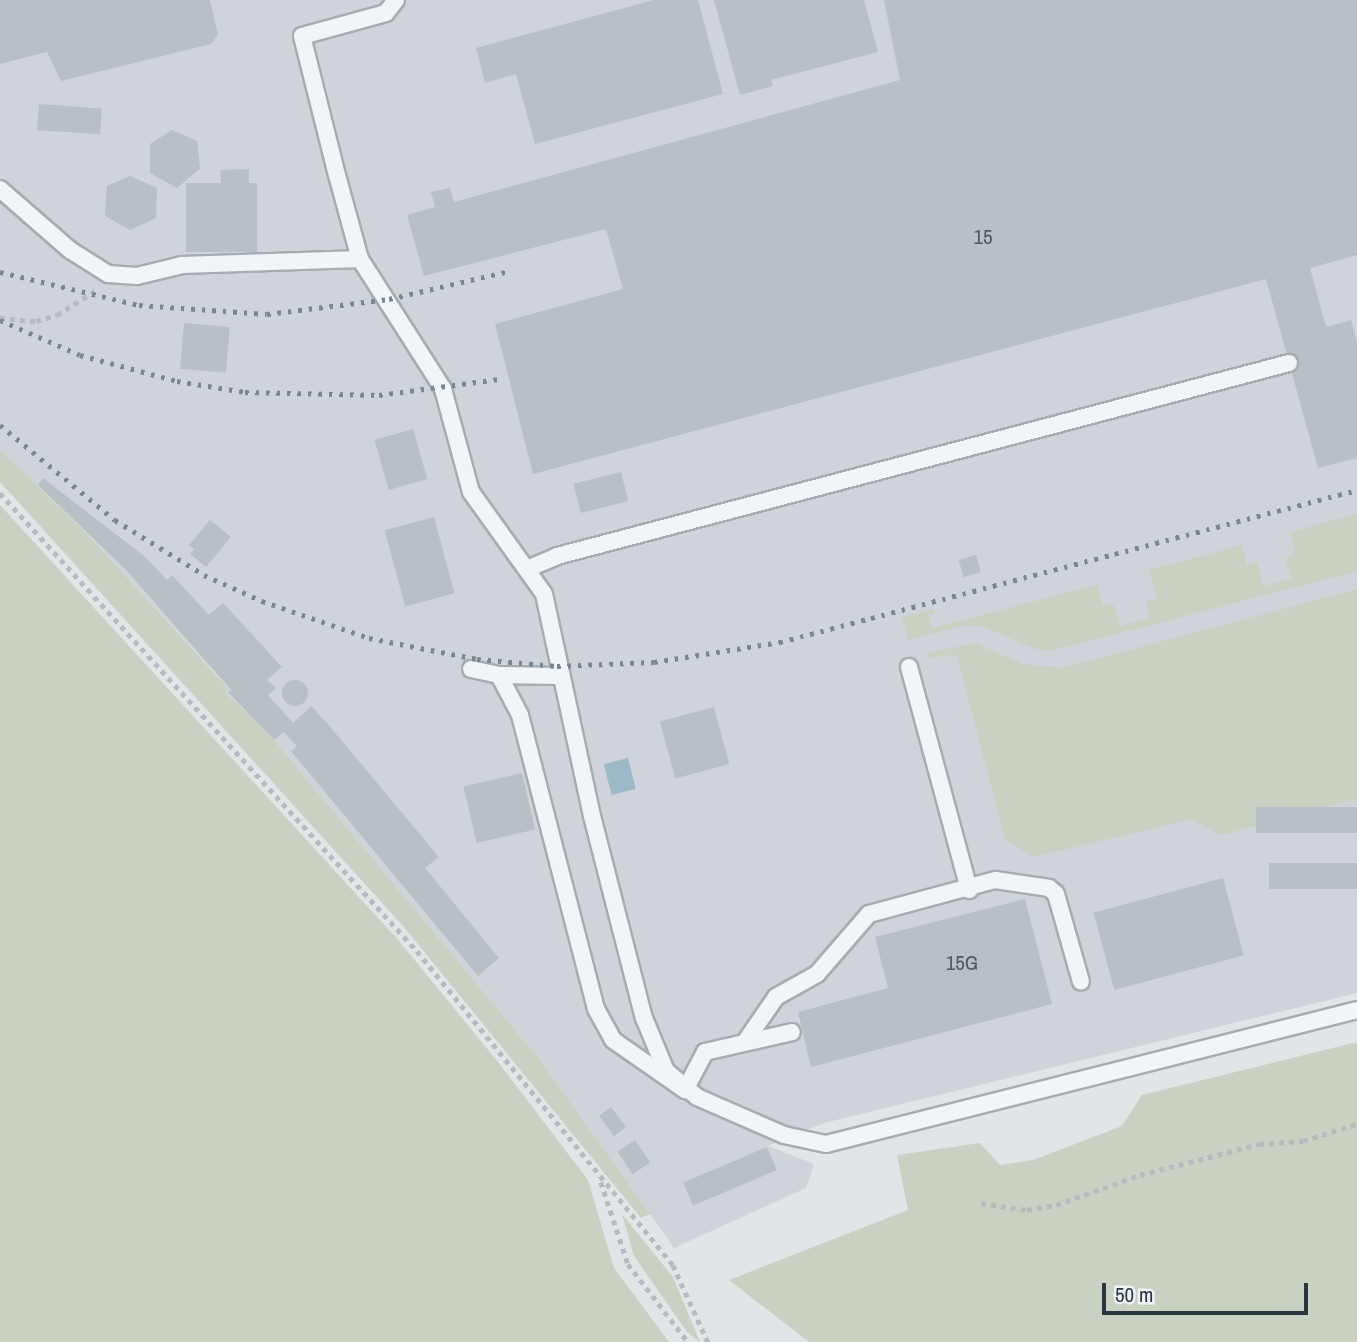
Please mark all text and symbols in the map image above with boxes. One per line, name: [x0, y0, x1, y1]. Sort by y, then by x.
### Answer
house number: 15: [973, 224, 993, 250]
house number: 15G: [946, 950, 978, 976]
scale bar: [1105, 1268, 1312, 1312]
text: 50 m: [1115, 1280, 1153, 1309]

